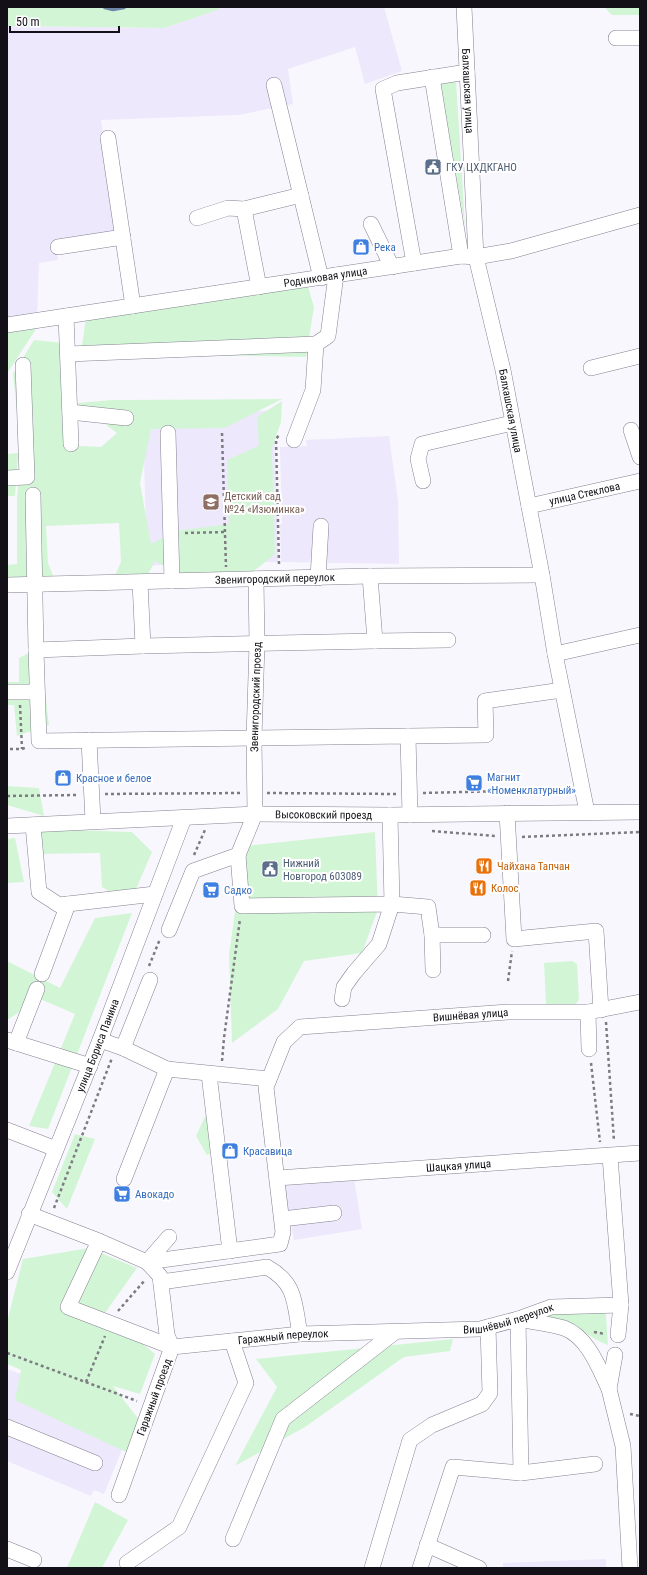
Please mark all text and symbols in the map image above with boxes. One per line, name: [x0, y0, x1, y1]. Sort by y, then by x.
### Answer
scale bar: [10, 8, 119, 34]
text: 50 m: [16, 15, 40, 29]
street label: Балхашская улица: [459, 48, 476, 134]
public building icon: ГКУ ЦХДКГАНО: [423, 157, 443, 177]
place label: ГКУ ЦХДКГАНО: [446, 161, 517, 174]
shop icon: Река: [351, 237, 371, 257]
place label: Река: [374, 241, 396, 254]
street label: Родниковая улица: [283, 264, 368, 290]
street label: Балхашская улица: [496, 368, 525, 454]
street label: улица Стеклова: [548, 480, 621, 508]
place label: Детский сад №24 «Изюминка»: [224, 490, 305, 516]
school or university icon: Детский сад №24 «Изюминка»: [201, 492, 221, 512]
street label: Звенигородский переулок: [215, 571, 336, 587]
street label: Звенигородский проезд: [248, 641, 264, 752]
shop icon: Красное и белое: [53, 768, 73, 788]
place label: Магнит «Номенклатурный»: [487, 771, 576, 797]
place label: Красное и белое: [76, 772, 152, 785]
supermarket icon: Магнит «Номенклатурный»: [464, 773, 484, 793]
street label: Высоковский проезд: [275, 808, 372, 822]
restaurant icon: Чайхана Тапчан: [474, 856, 494, 876]
place label: Нижний Новгород 603089: [283, 857, 362, 883]
public building icon: Нижний Новгород 603089: [260, 859, 280, 879]
place label: Чайхана Тапчан: [497, 860, 570, 873]
restaurant icon: Колос: [468, 878, 488, 898]
supermarket icon: Садко: [201, 880, 221, 900]
place label: Колос: [491, 882, 519, 895]
place label: Садко: [224, 884, 253, 897]
street label: улица Бориса Панина: [74, 997, 122, 1094]
street label: Вишнёвая улица: [433, 1006, 509, 1024]
shop icon: Красавица: [220, 1141, 240, 1161]
place label: Красавица: [243, 1145, 292, 1158]
street label: Шацкая улица: [426, 1157, 492, 1175]
supermarket icon: Авокадо: [112, 1184, 132, 1204]
place label: Авокадо: [135, 1188, 175, 1201]
street label: Вишнёвый переулок: [463, 1300, 556, 1336]
street label: Гаражный переулок: [237, 1327, 329, 1347]
street label: Гаражный проезд: [134, 1357, 174, 1438]

